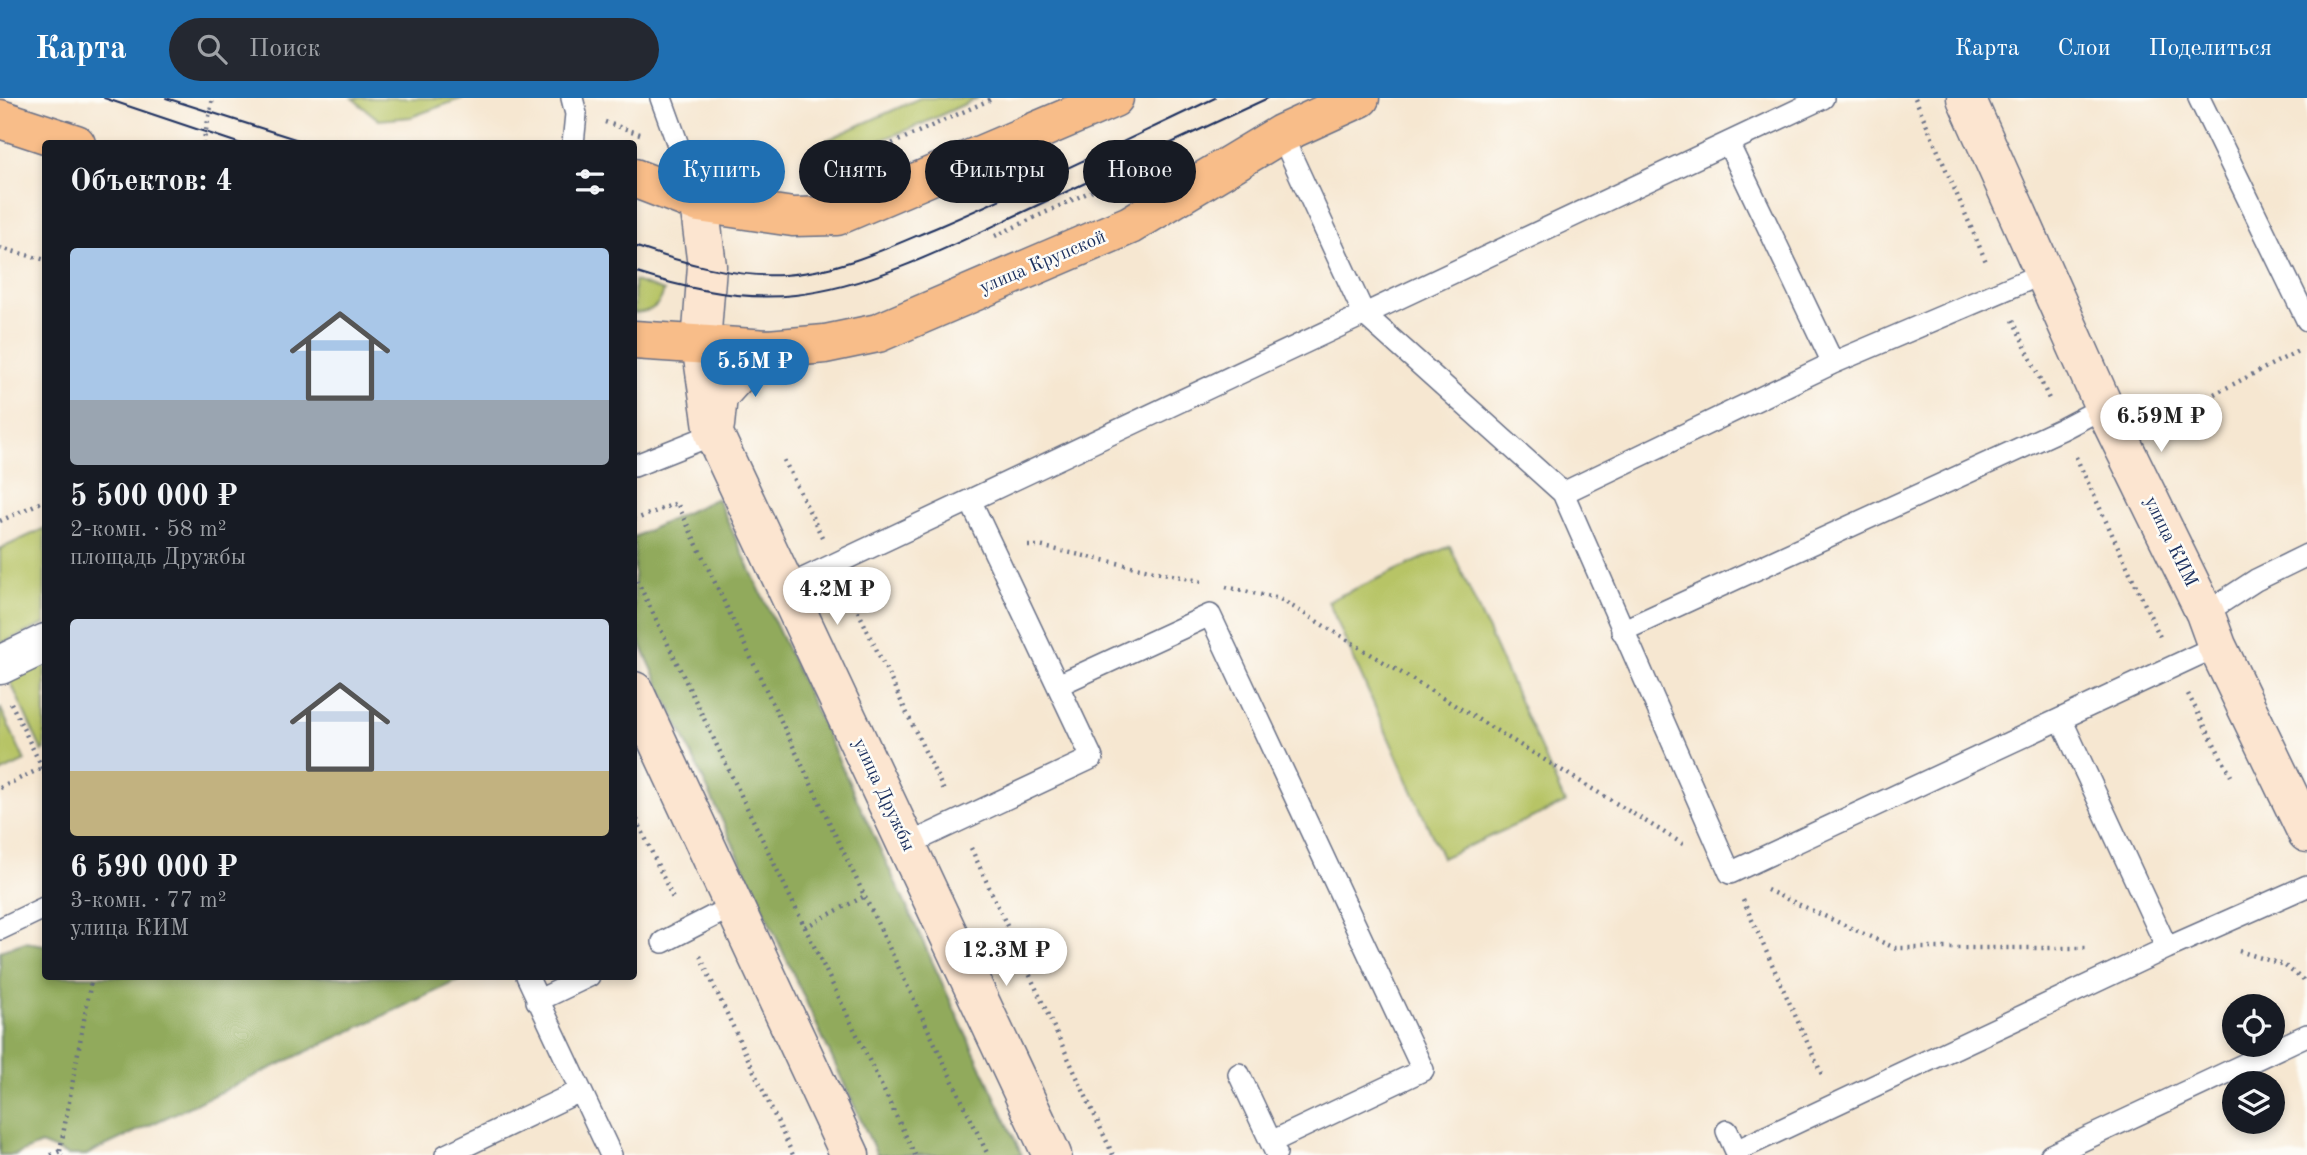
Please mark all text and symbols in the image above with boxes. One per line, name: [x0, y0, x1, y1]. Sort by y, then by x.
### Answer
search box: [169, 18, 659, 81]
icon: search: [193, 30, 231, 68]
text: Карта: [35, 33, 127, 66]
text: Поиск: [249, 36, 321, 62]
text: Карта: [1955, 37, 2020, 61]
text: Слои: [2058, 37, 2111, 61]
text: Поделиться: [2149, 37, 2272, 61]
chip: Купить: [658, 140, 785, 203]
chip: Снять: [799, 140, 911, 203]
chip: Фильтры: [925, 140, 1069, 203]
chip: Новое: [1083, 140, 1196, 203]
icon: filters: [571, 163, 609, 201]
text: Объектов: 4: [70, 167, 233, 197]
street label: улица Крупской: [977, 228, 1109, 298]
icon: home: [277, 293, 403, 419]
pin: 5.5M ₽: [698, 340, 812, 399]
text: 5.5M ₽: [717, 350, 793, 373]
pin: 6.59M ₽: [2096, 394, 2226, 454]
text: 6.59M ₽: [2116, 405, 2206, 428]
text: 5 500 000 ₽: [70, 482, 238, 512]
street label: улица КИМ: [2140, 494, 2200, 590]
text: 2-комн. · 58 m²: [70, 518, 227, 541]
text: площадь Дружбы: [70, 546, 246, 569]
pin: 4.2M ₽: [780, 568, 894, 627]
text: 4.2M ₽: [799, 578, 875, 601]
icon: home: [277, 664, 403, 790]
street label: улица Дружбы: [849, 736, 917, 854]
text: 6 590 000 ₽: [70, 853, 238, 883]
text: 3-комн. · 77 m²: [70, 889, 227, 912]
text: улица КИМ: [70, 917, 189, 940]
pin: 12.3M ₽: [941, 928, 1071, 988]
text: 12.3M ₽: [961, 939, 1051, 962]
map controls: [2222, 994, 2285, 1134]
button: locate: [2222, 994, 2285, 1057]
button: layers: [2222, 1071, 2285, 1134]

